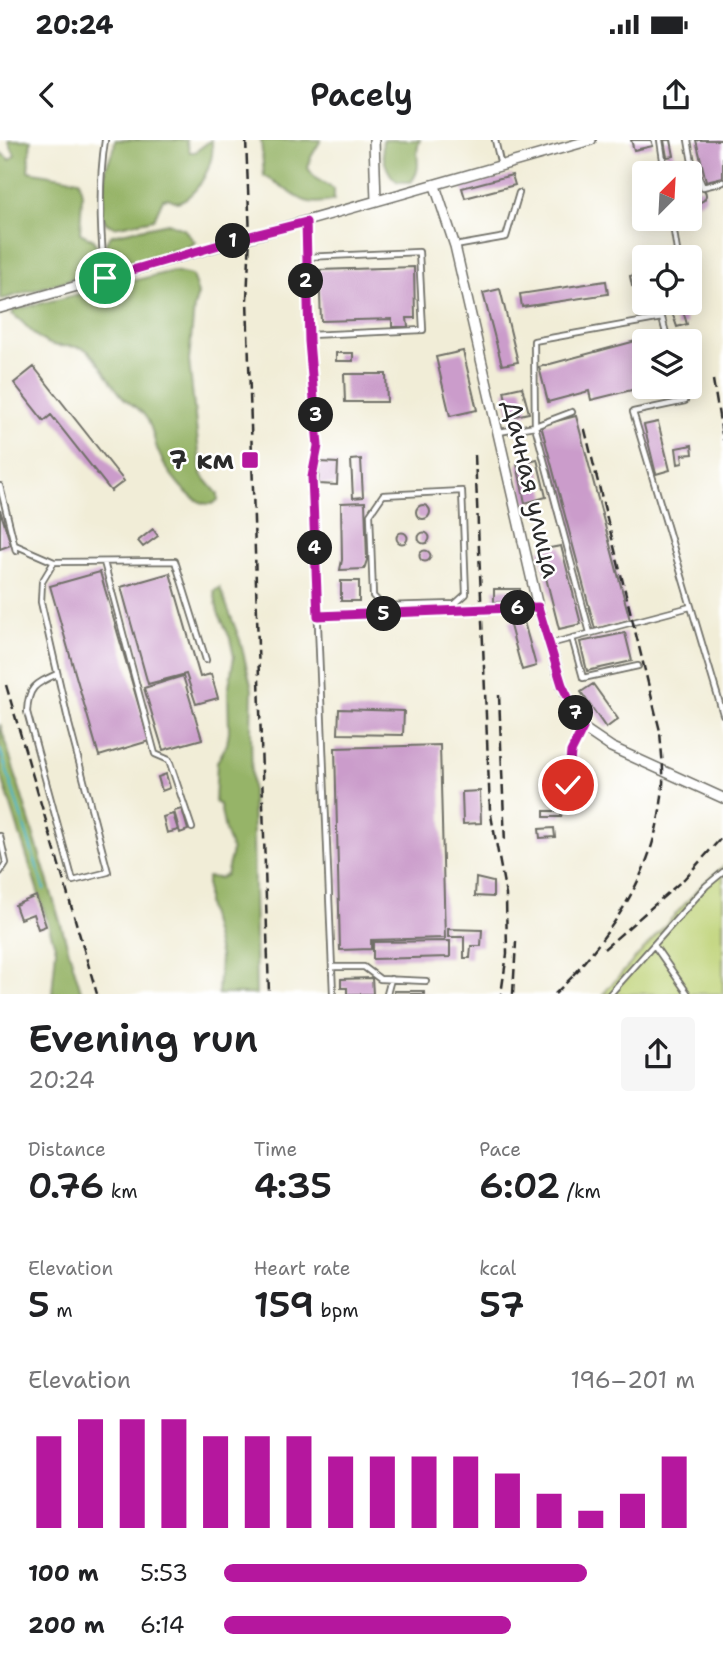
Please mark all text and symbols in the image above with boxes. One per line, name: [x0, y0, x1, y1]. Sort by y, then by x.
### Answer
text: 20:24: [35, 7, 114, 42]
text: Pacely: [310, 73, 413, 116]
icon: back: [28, 76, 66, 114]
icon: share: [657, 76, 695, 114]
north arrow: [632, 161, 702, 231]
map controls: [632, 161, 702, 399]
pin: 1: [216, 224, 250, 259]
text: 1: [228, 228, 237, 253]
button: locate: [632, 245, 702, 315]
pin: [75, 248, 135, 308]
icon: arrive: [86, 259, 124, 297]
pin: 2: [288, 264, 324, 298]
text: 2: [299, 268, 312, 293]
button: layers: [632, 329, 702, 399]
street label: Дачная улица: [495, 396, 570, 581]
pin: 3: [298, 398, 334, 432]
text: 3: [309, 402, 322, 427]
place label: 7 км: [169, 442, 234, 477]
marker: 7 км: [240, 450, 260, 470]
pin: 4: [298, 530, 332, 566]
text: 4: [308, 535, 321, 560]
pin: 6: [500, 590, 536, 626]
text: 6: [511, 595, 524, 620]
pin: 5: [366, 596, 402, 631]
text: 5: [378, 601, 389, 626]
pin: 7: [558, 696, 594, 730]
text: 7: [569, 700, 582, 725]
pin: [538, 755, 598, 815]
icon: check: [549, 766, 587, 804]
text: Evening run: [28, 1013, 258, 1064]
button: share: [621, 1017, 695, 1091]
text: 20:24: [28, 1065, 95, 1095]
text: Distance: [28, 1137, 106, 1162]
text: Time: [254, 1137, 297, 1162]
text: Pace: [479, 1137, 521, 1162]
text: 0.76: [28, 1162, 104, 1209]
text: 4:35: [254, 1162, 332, 1209]
text: 6:02: [479, 1162, 560, 1209]
text: km: [104, 1179, 138, 1204]
text: /km: [560, 1179, 601, 1204]
text: Elevation: [28, 1256, 113, 1281]
text: Heart rate: [254, 1256, 350, 1281]
text: kcal: [479, 1256, 516, 1281]
text: 5: [28, 1281, 50, 1328]
text: 159: [254, 1281, 314, 1328]
text: 57: [479, 1281, 525, 1328]
text: m: [50, 1298, 73, 1323]
text: bpm: [314, 1298, 359, 1323]
text: Elevation: [28, 1365, 131, 1395]
text: 196–201 m: [571, 1365, 695, 1395]
text: 100 m: [28, 1558, 99, 1588]
text: 5:53: [140, 1558, 188, 1588]
text: 200 m: [28, 1610, 105, 1640]
text: 6:14: [140, 1610, 185, 1640]

